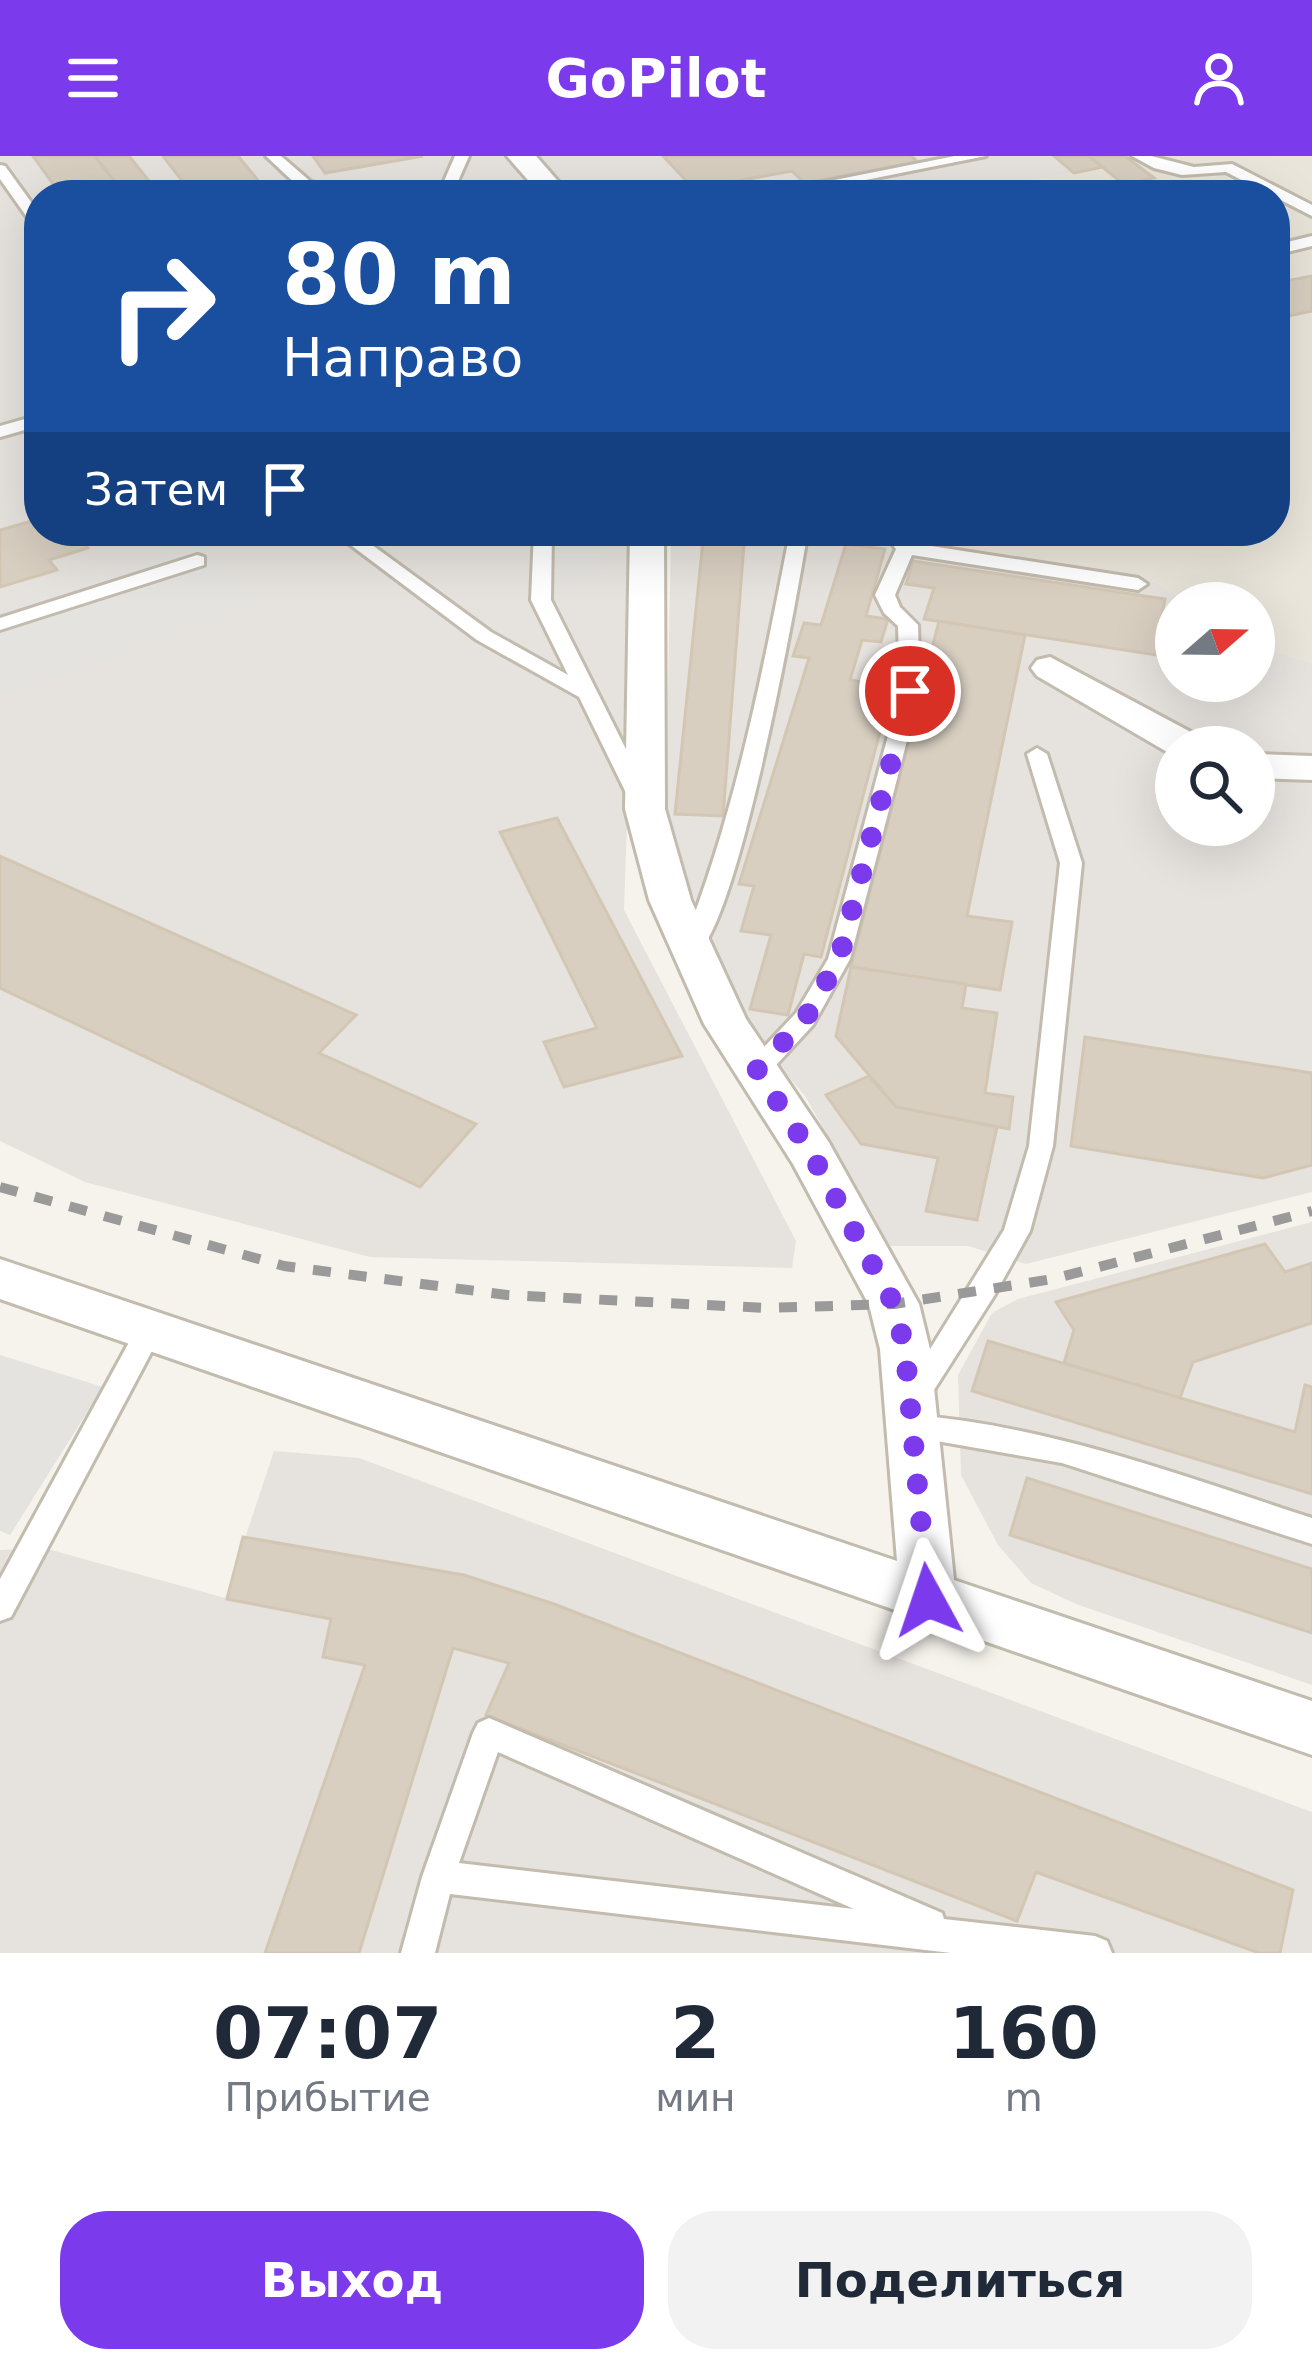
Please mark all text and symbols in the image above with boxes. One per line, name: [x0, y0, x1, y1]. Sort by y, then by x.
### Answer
icon: menu: [60, 45, 126, 111]
icon: person: [1186, 45, 1252, 111]
text: GoPilot: [546, 47, 766, 110]
text: 80 m: [282, 226, 516, 324]
icon: right: [84, 228, 240, 384]
text: Направо: [282, 326, 523, 389]
icon: arrive: [252, 456, 318, 522]
text: Затем: [84, 463, 228, 516]
north arrow: [1155, 582, 1275, 702]
map controls: [1155, 582, 1275, 846]
pin: [859, 640, 961, 742]
icon: arrive: [877, 658, 943, 724]
button: search: [1155, 726, 1275, 846]
position arrow: [865, 1537, 991, 1663]
text: 07:07: [213, 1991, 442, 2075]
text: 2: [670, 1991, 720, 2075]
text: 160: [949, 1991, 1099, 2075]
text: Прибытие: [224, 2075, 431, 2120]
text: мин: [655, 2075, 736, 2120]
text: m: [1005, 2075, 1043, 2120]
button: Выход: [60, 2211, 644, 2349]
button: Поделиться: [668, 2211, 1252, 2349]

